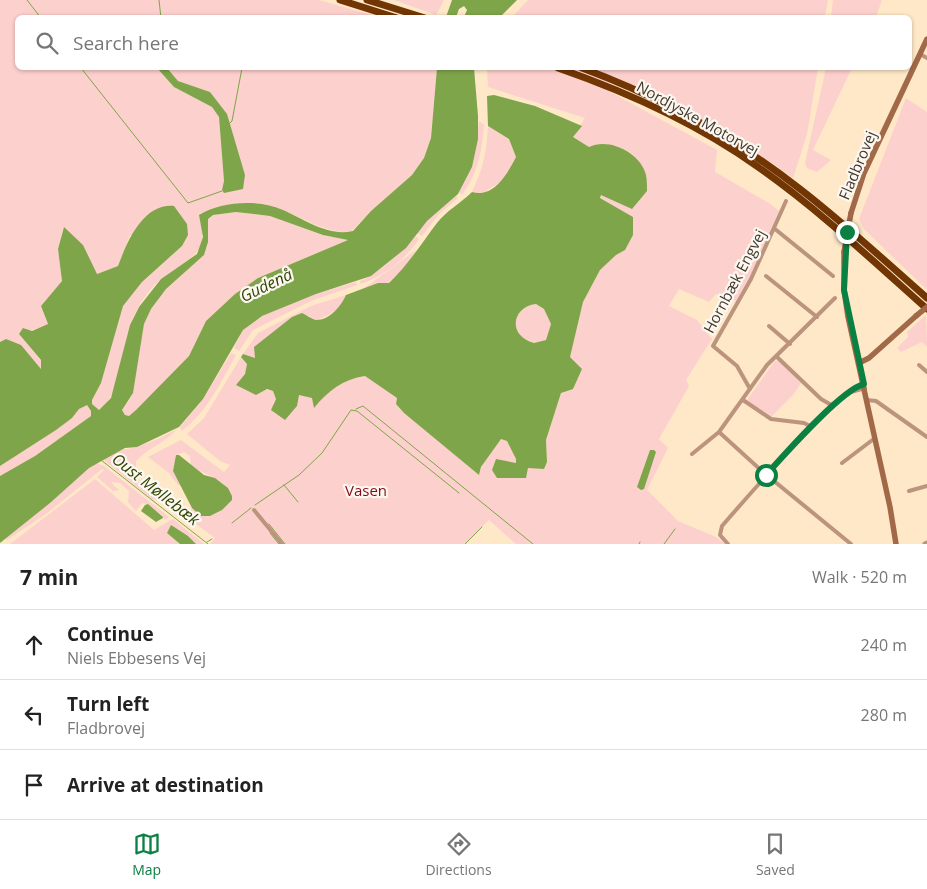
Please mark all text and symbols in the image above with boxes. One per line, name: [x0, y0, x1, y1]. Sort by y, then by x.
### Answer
search box: [15, 15, 912, 70]
icon: search: [33, 29, 61, 57]
text: Search here: [73, 30, 179, 56]
street label: Nordjyske Motorvej: [633, 76, 763, 160]
street label: Fladbrovej: [834, 127, 880, 203]
route end: [836, 221, 859, 244]
street label: Hornbæk Engvej: [698, 226, 770, 336]
water label: Gudenå: [236, 263, 296, 307]
water label: Oust Møllebæk: [108, 448, 205, 531]
route start: [755, 464, 778, 487]
park label: Vasen: [345, 480, 387, 500]
text: 7 min: [20, 563, 78, 591]
text: Walk · 520 m: [812, 566, 907, 588]
text: Continue: [67, 621, 154, 647]
icon: ahead: [20, 631, 48, 659]
text: 240 m: [861, 634, 907, 656]
text: Niels Ebbesens Vej: [67, 647, 206, 669]
text: Turn left: [67, 691, 149, 717]
icon: left: [20, 701, 48, 729]
text: 280 m: [861, 704, 907, 726]
text: Fladbrovej: [67, 717, 145, 739]
icon: arrive: [20, 771, 48, 799]
text: Arrive at destination: [67, 772, 264, 798]
tab: Map: [132, 830, 161, 879]
tab: Directions: [425, 830, 492, 879]
tab: Saved: [756, 830, 795, 879]

